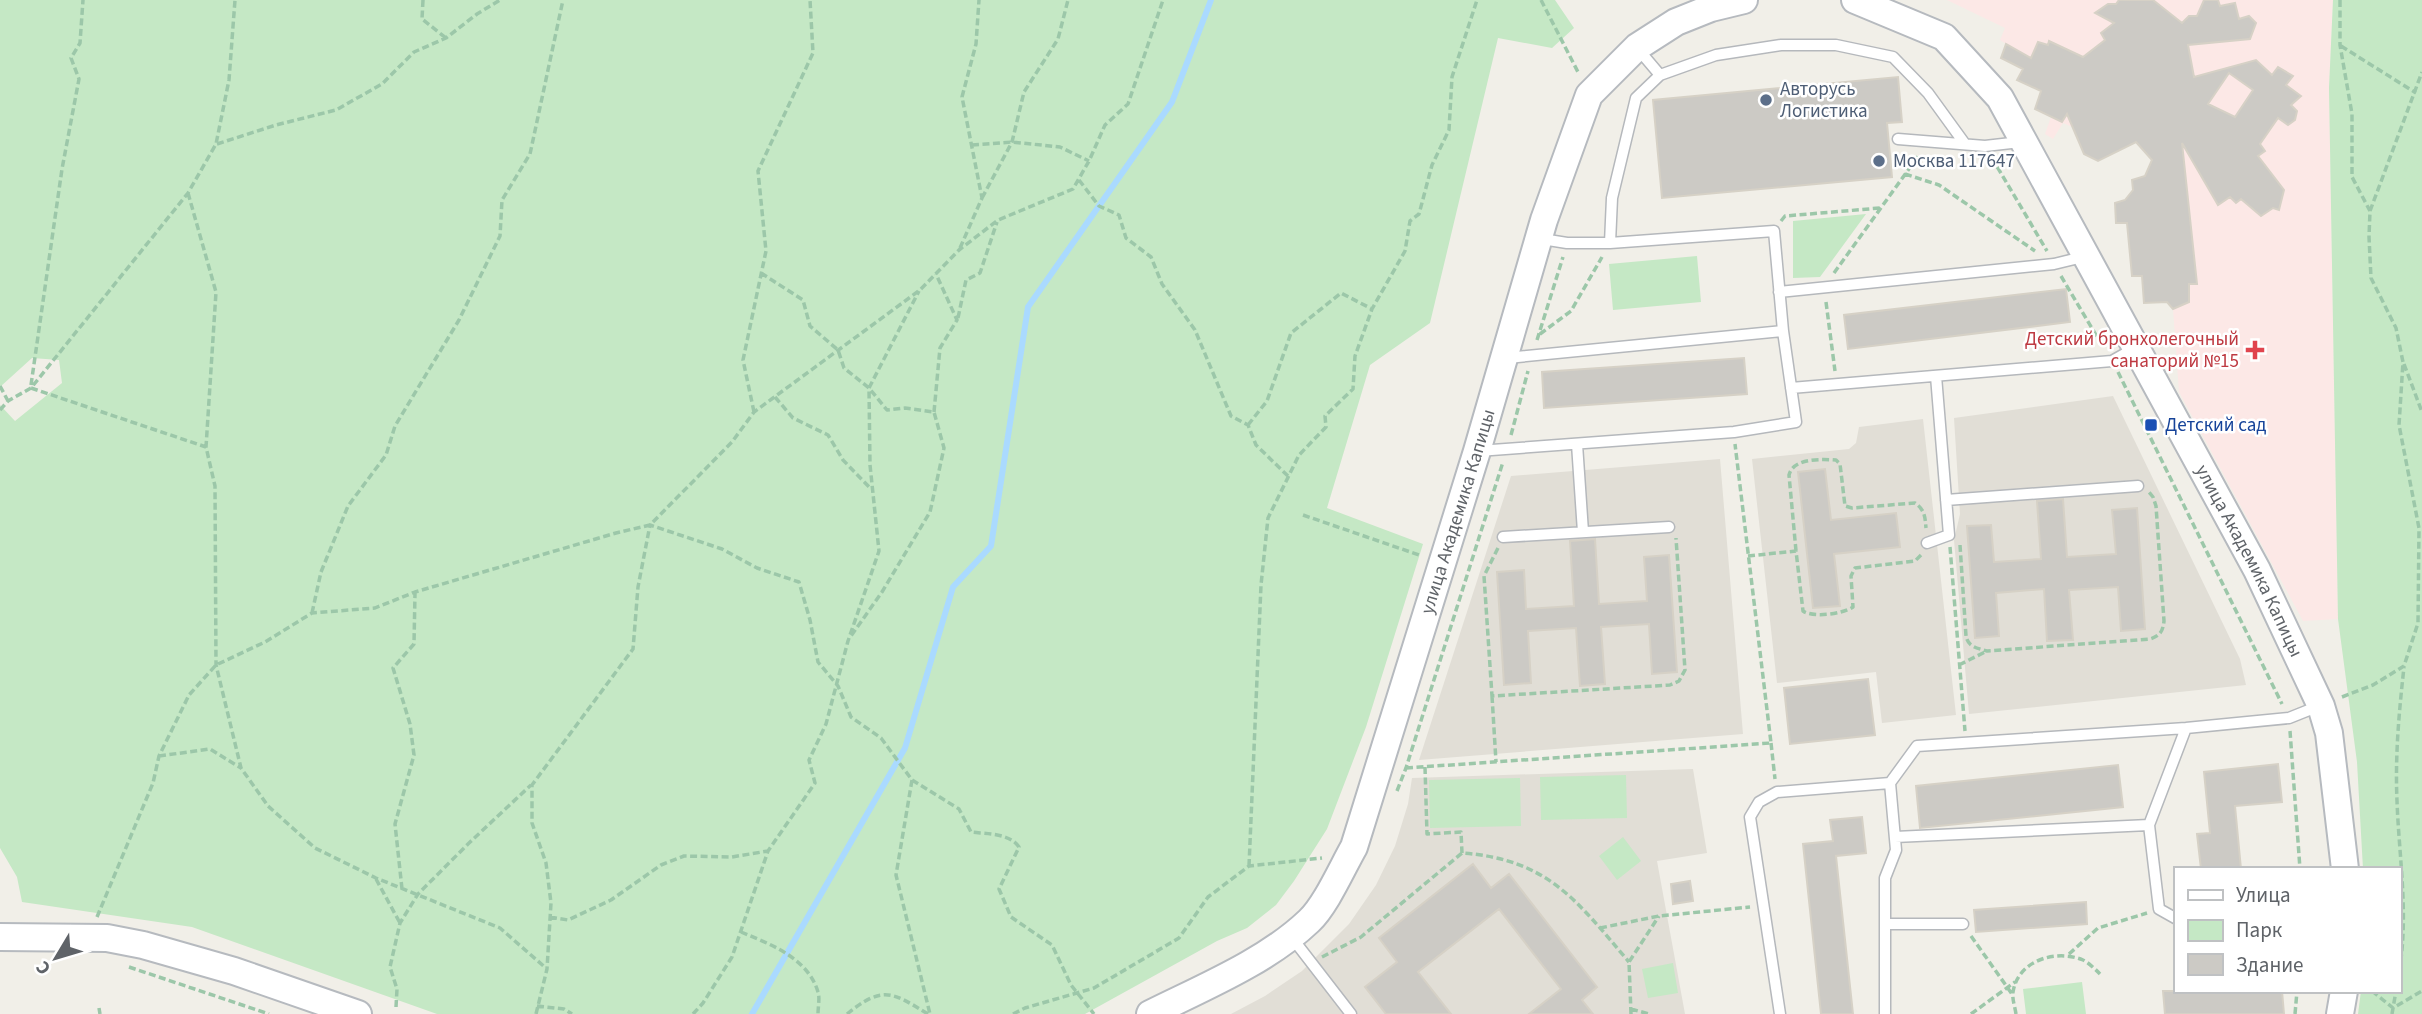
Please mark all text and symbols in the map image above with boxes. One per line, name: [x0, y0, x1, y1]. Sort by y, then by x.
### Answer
place label: Авторусь Логистика: [1780, 76, 1868, 125]
marker: Авторусь Логистика: [1758, 92, 1774, 108]
place label: Москва 117647: [1893, 148, 2015, 175]
marker: Москва 117647: [1871, 153, 1887, 169]
place label: Детский бронхолегочный санаторий №15: [2025, 326, 2239, 375]
marker: Детский бронхолегочный санаторий №15: [2245, 340, 2265, 360]
street label: улица Академика Капицы: [1414, 406, 1502, 617]
place label: Детский сад: [2165, 412, 2267, 439]
marker: Детский сад: [2143, 417, 2159, 433]
street label: улица Академика Капицы: [2189, 460, 2310, 662]
legend: [2174, 867, 2401, 993]
text: Улица: [2236, 880, 2291, 910]
text: Парк: [2236, 915, 2283, 945]
north arrow: [21, 923, 91, 993]
text: Здание: [2236, 950, 2304, 980]
text: С: [30, 955, 58, 980]

